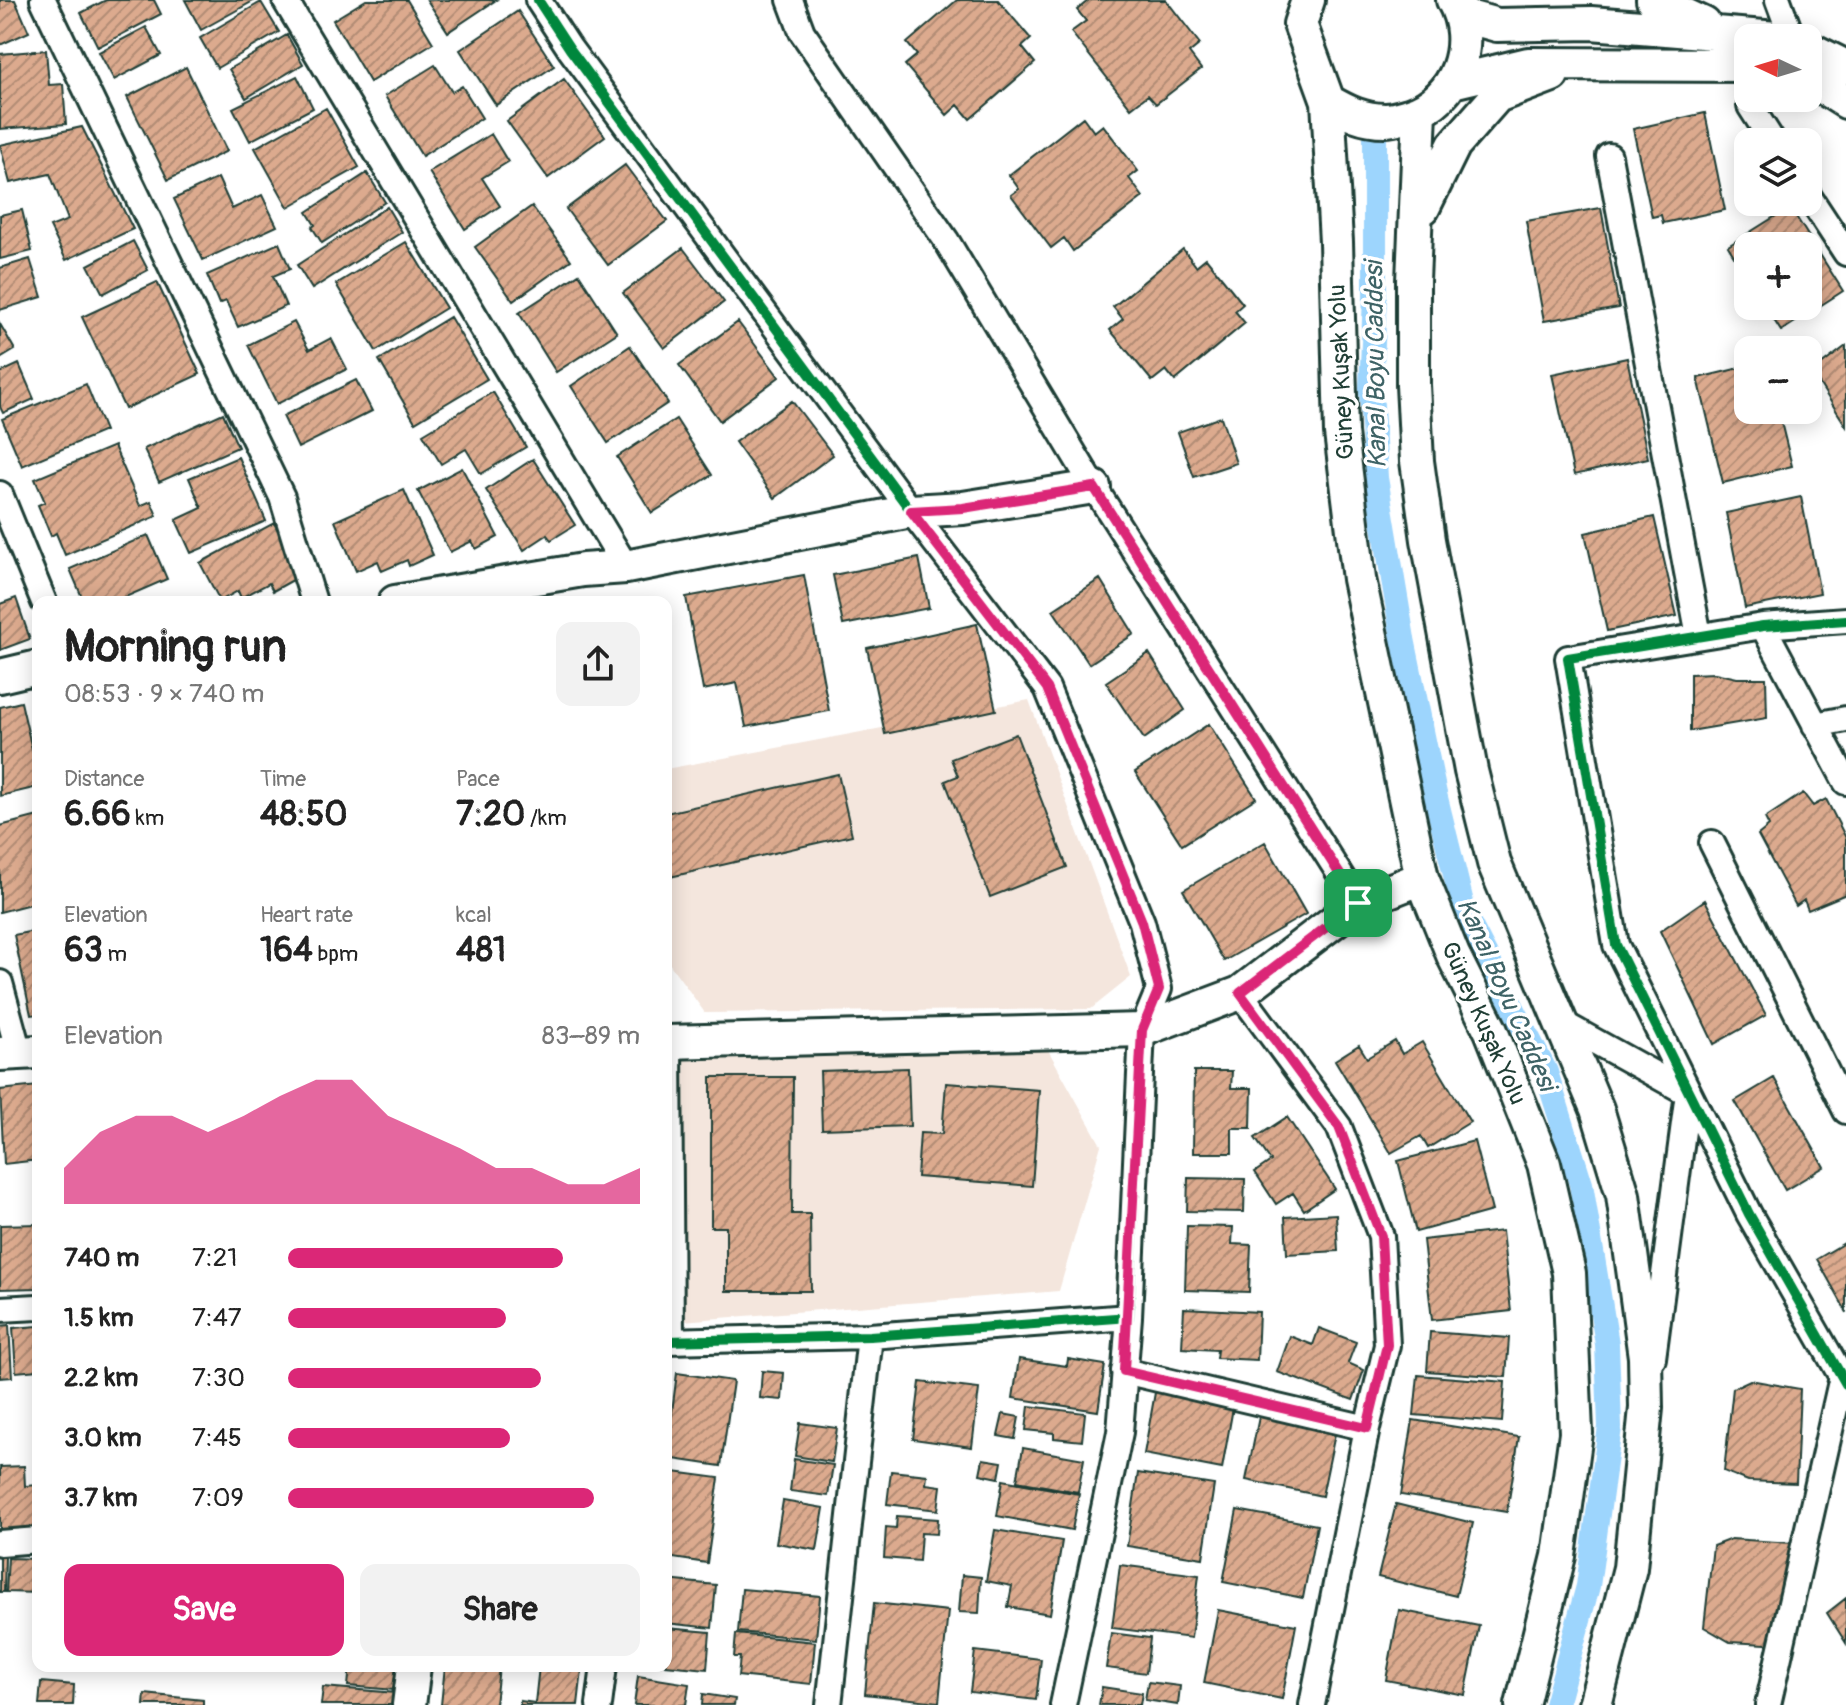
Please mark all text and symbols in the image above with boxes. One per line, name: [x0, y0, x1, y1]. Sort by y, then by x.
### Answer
north arrow: [1734, 24, 1822, 112]
map controls: [1734, 24, 1822, 424]
button: layers: [1734, 128, 1822, 216]
button: +: [1734, 232, 1822, 320]
water label: Kanal Boyu Caddesi: [1358, 257, 1394, 469]
street label: Güney Kuşak Yolu: [1322, 284, 1361, 460]
button: −: [1734, 336, 1822, 424]
text: Morning run: [64, 620, 287, 675]
button: share: [556, 622, 640, 706]
text: 08:53 · 9 × 740 m: [64, 678, 264, 710]
text: Distance: [64, 765, 144, 793]
text: Time: [260, 765, 306, 793]
text: Pace: [456, 765, 500, 793]
text: 6.66: [64, 793, 131, 836]
text: 48:50: [260, 793, 348, 836]
text: 7:20: [456, 793, 525, 836]
text: km: [131, 804, 164, 832]
text: /km: [525, 804, 567, 832]
pin: [1324, 869, 1392, 937]
icon: arrive: [1336, 881, 1380, 925]
water label: Kanal Boyu Caddesi: [1449, 893, 1565, 1099]
text: Elevation: [64, 901, 148, 929]
text: Heart rate: [260, 901, 353, 929]
text: kcal: [456, 901, 492, 929]
text: 63: [64, 929, 103, 972]
text: 164: [260, 929, 313, 972]
text: 481: [456, 929, 506, 972]
street label: Güney Kuşak Yolu: [1435, 937, 1532, 1109]
text: m: [103, 940, 127, 968]
text: bpm: [313, 940, 358, 968]
text: Elevation: [64, 1020, 163, 1052]
text: 83–89 m: [542, 1020, 640, 1052]
text: 740 m: [64, 1242, 139, 1274]
text: 7:21: [192, 1242, 237, 1274]
text: 1.5 km: [64, 1302, 134, 1334]
text: 7:47: [192, 1302, 242, 1334]
text: 2.2 km: [64, 1362, 138, 1394]
text: 7:30: [192, 1362, 245, 1394]
text: 3.0 km: [64, 1422, 142, 1454]
text: 7:45: [192, 1422, 242, 1454]
text: 3.7 km: [64, 1482, 138, 1514]
text: 7:09: [192, 1482, 244, 1514]
button: Save: [64, 1564, 344, 1656]
button: Share: [360, 1564, 640, 1656]

